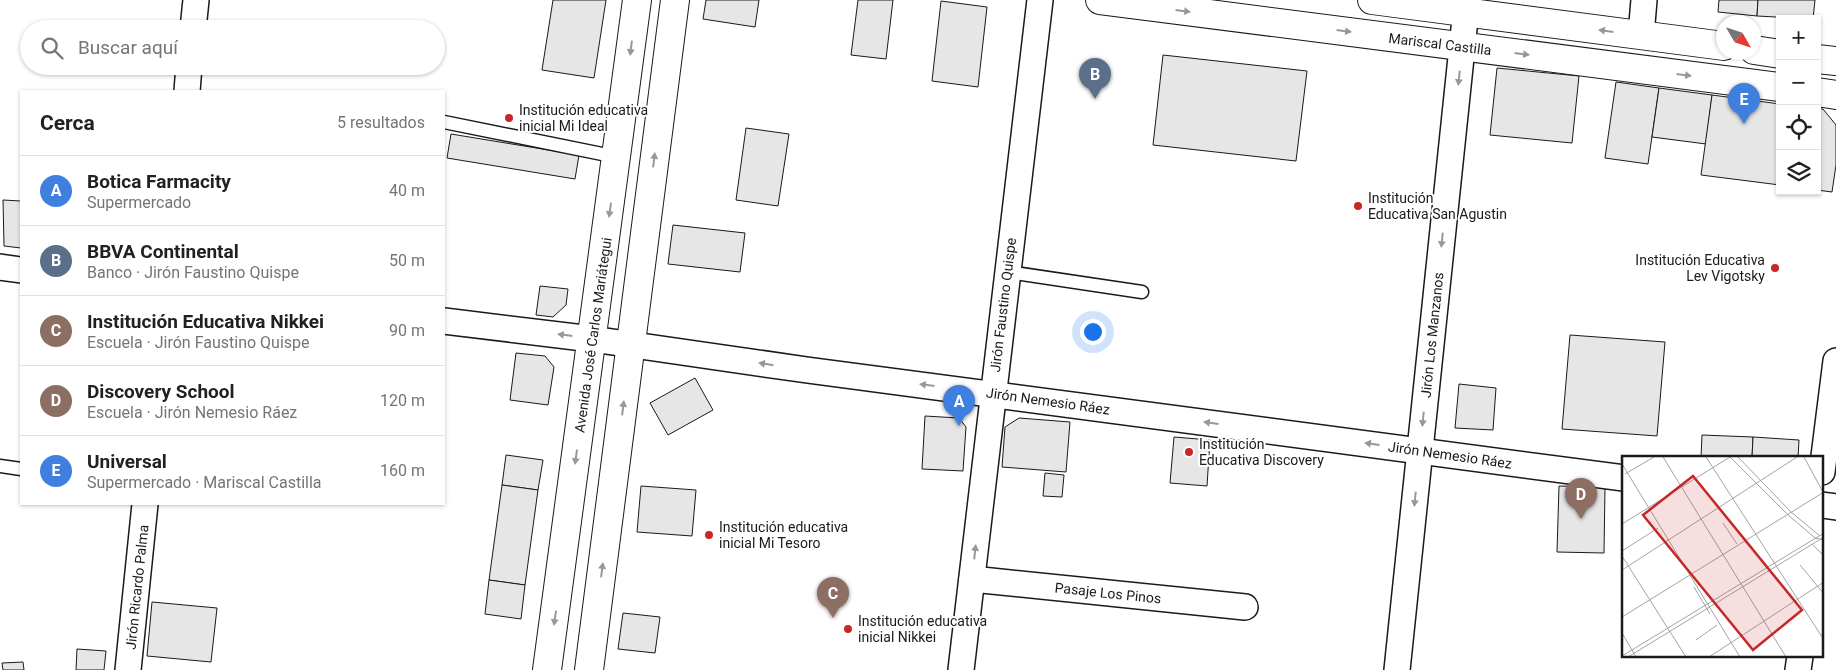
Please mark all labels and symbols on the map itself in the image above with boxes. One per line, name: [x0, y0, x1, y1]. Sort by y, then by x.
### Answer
one-way arrow: [1175, 7, 1191, 15]
north arrow: [1716, 15, 1761, 60]
one-way arrow: [1336, 27, 1352, 35]
one-way arrow: [1597, 27, 1613, 35]
street label: Mariscal Castilla: [1388, 30, 1492, 58]
one-way arrow: [626, 41, 634, 57]
one-way arrow: [1515, 50, 1531, 58]
pin: B: [1079, 58, 1111, 99]
one-way arrow: [1455, 71, 1463, 87]
one-way arrow: [1676, 71, 1692, 79]
pin: E: [1728, 83, 1760, 124]
place label: Institución educativa inicial Mi Ideal: [519, 102, 648, 134]
marker: Institución educativa inicial Mi Ideal: [503, 112, 515, 124]
one-way arrow: [650, 152, 658, 168]
place label: Institución Educativa San Agustin: [1368, 190, 1507, 222]
marker: Institución Educativa San Agustin: [1352, 200, 1364, 212]
one-way arrow: [605, 202, 613, 218]
one-way arrow: [1438, 232, 1446, 248]
street label: Avenida José Carlos Mariátegui: [571, 236, 615, 434]
street label: Jirón Faustino Quispe: [987, 237, 1019, 373]
place label: Institución Educativa Lev Vigotsky: [1635, 252, 1765, 284]
marker: Institución Educativa Lev Vigotsky: [1769, 262, 1781, 274]
street label: Jirón Los Manzanos: [1417, 271, 1447, 399]
your location: [1080, 319, 1106, 345]
one-way arrow: [557, 331, 573, 339]
one-way arrow: [757, 360, 773, 368]
one-way arrow: [918, 381, 934, 389]
street label: Jirón Nemesio Ráez: [985, 384, 1111, 418]
pin: A: [943, 385, 975, 426]
one-way arrow: [619, 400, 627, 416]
one-way arrow: [1419, 411, 1427, 427]
one-way arrow: [1202, 418, 1218, 426]
place label: Institución Educativa Discovery: [1199, 436, 1324, 468]
street label: Jirón Nemesio Ráez: [1387, 438, 1513, 472]
one-way arrow: [1363, 440, 1379, 448]
marker: Institución Educativa Discovery: [1183, 446, 1195, 458]
one-way arrow: [572, 450, 580, 466]
inset map: [1622, 456, 1824, 658]
pin: D: [1565, 478, 1597, 519]
one-way arrow: [1411, 491, 1419, 507]
place label: Institución educativa inicial Mi Tesoro: [719, 519, 848, 551]
street label: Jirón Ricardo Palma: [122, 524, 152, 650]
marker: Institución educativa inicial Mi Tesoro: [703, 529, 715, 541]
one-way arrow: [971, 544, 979, 560]
one-way arrow: [598, 561, 606, 577]
pin: C: [817, 577, 849, 618]
street label: Pasaje Los Pinos: [1054, 579, 1162, 607]
one-way arrow: [551, 611, 559, 627]
place label: Institución educativa inicial Nikkei: [858, 613, 987, 645]
marker: Institución educativa inicial Nikkei: [842, 623, 854, 635]

